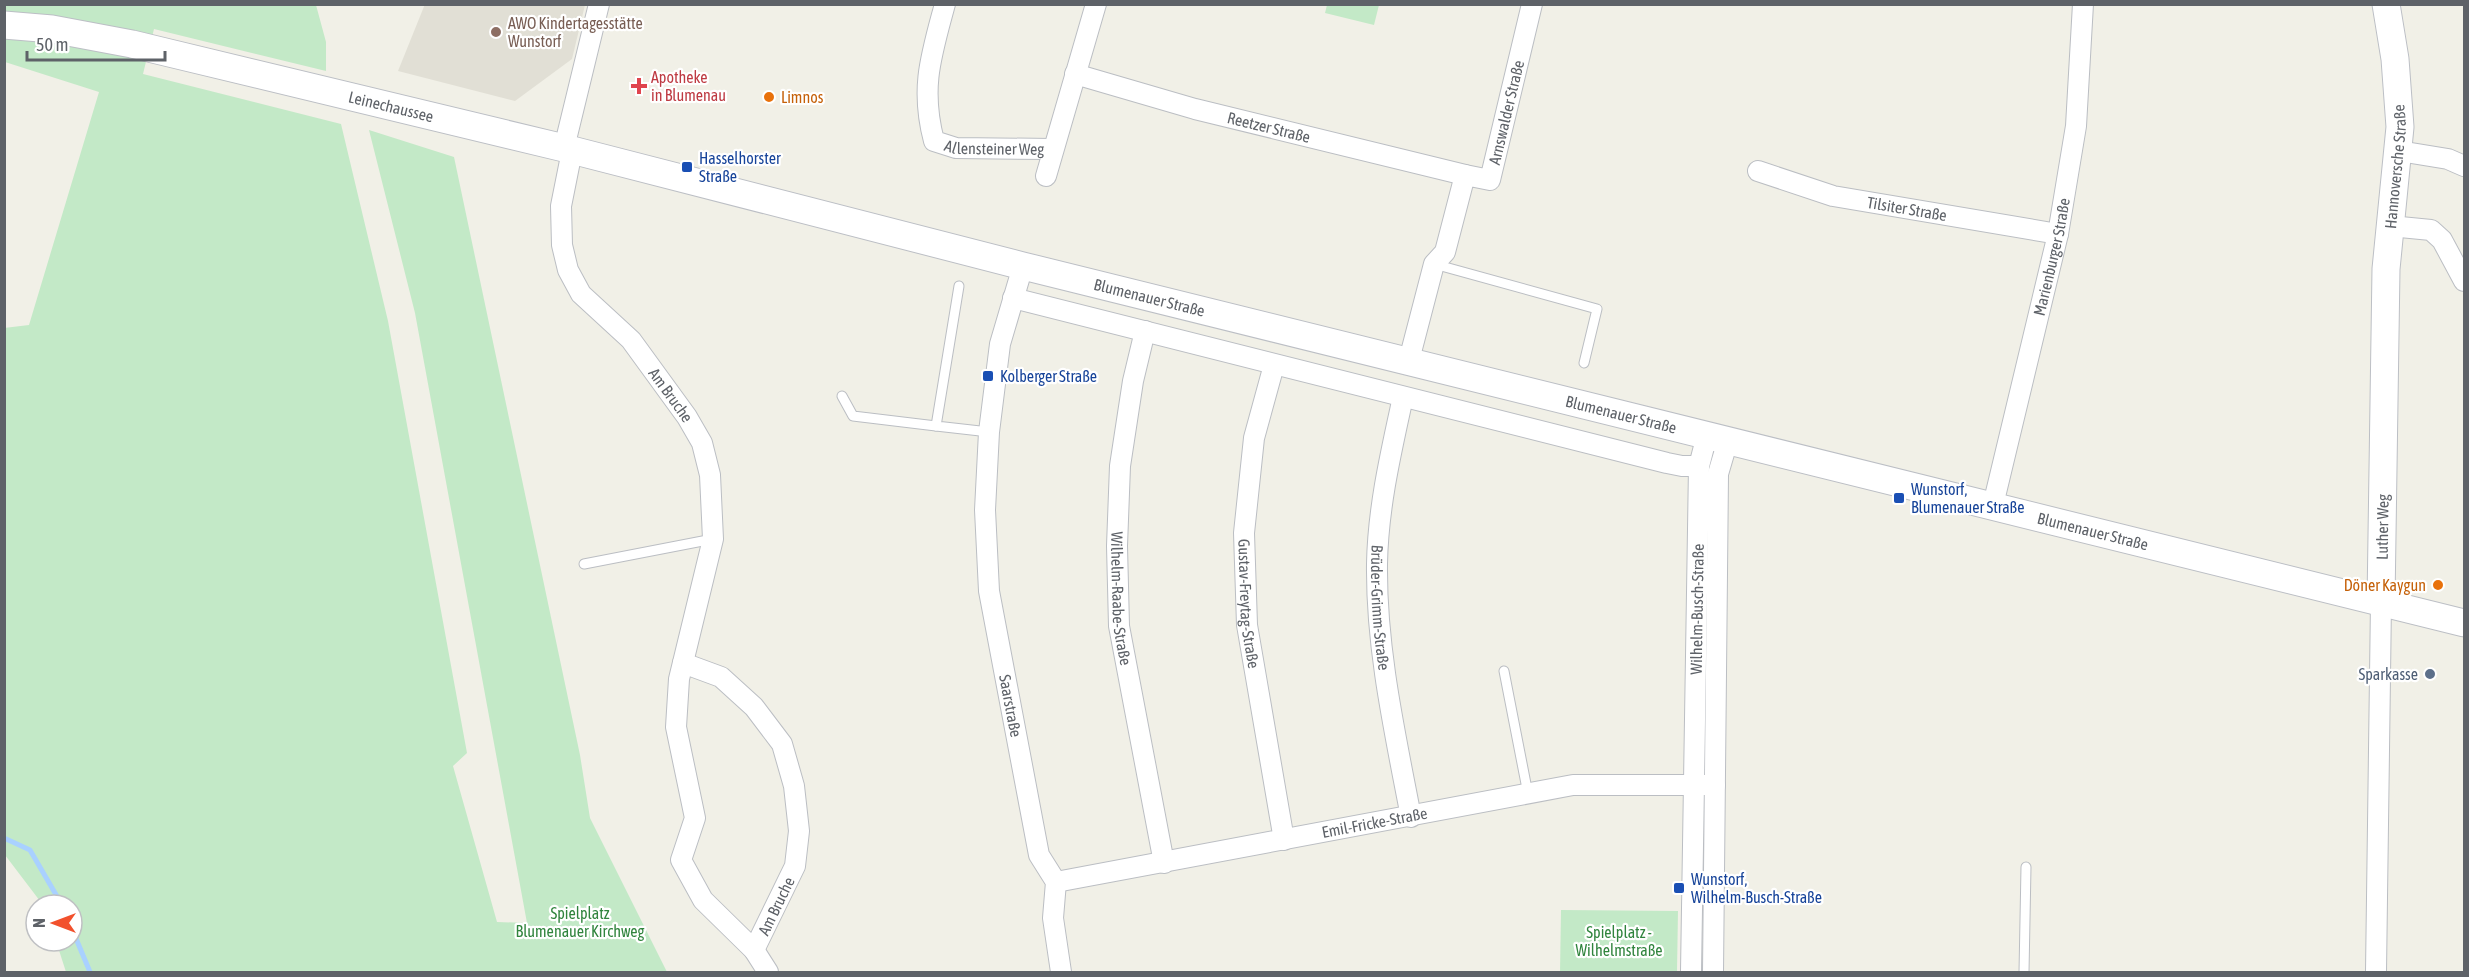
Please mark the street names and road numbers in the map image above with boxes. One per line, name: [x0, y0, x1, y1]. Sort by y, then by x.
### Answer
street label: Arnswalder Straße: [1485, 58, 1527, 166]
street label: Leinechaussee: [347, 87, 435, 125]
street label: Hannoversche Straße: [2381, 104, 2409, 230]
street label: Reetzer Straße: [1225, 108, 1312, 146]
street label: Allensteiner Weg: [942, 136, 1044, 159]
street label: Tilsiter Straße: [1866, 193, 1948, 224]
street label: Marienburger Straße: [2030, 197, 2073, 317]
street label: Blumenauer Straße: [1092, 275, 1207, 320]
street label: Am Bruche: [645, 364, 697, 425]
street label: Blumenauer Straße: [1564, 392, 1678, 437]
street label: Luther Weg: [2373, 494, 2393, 560]
street label: Blumenauer Straße: [2036, 509, 2150, 553]
street label: Wilhelm-Raabe-Straße: [1108, 531, 1135, 667]
street label: Gustav-Freytag-Straße: [1235, 538, 1263, 670]
street label: Wilhelm-Busch-Straße: [1687, 543, 1707, 675]
street label: Brüder-Grimm-Straße: [1368, 544, 1393, 671]
street label: Saarstraße: [996, 673, 1025, 739]
street label: Emil-Fricke-Straße: [1320, 804, 1429, 841]
street label: Am Bruche: [754, 874, 798, 938]

